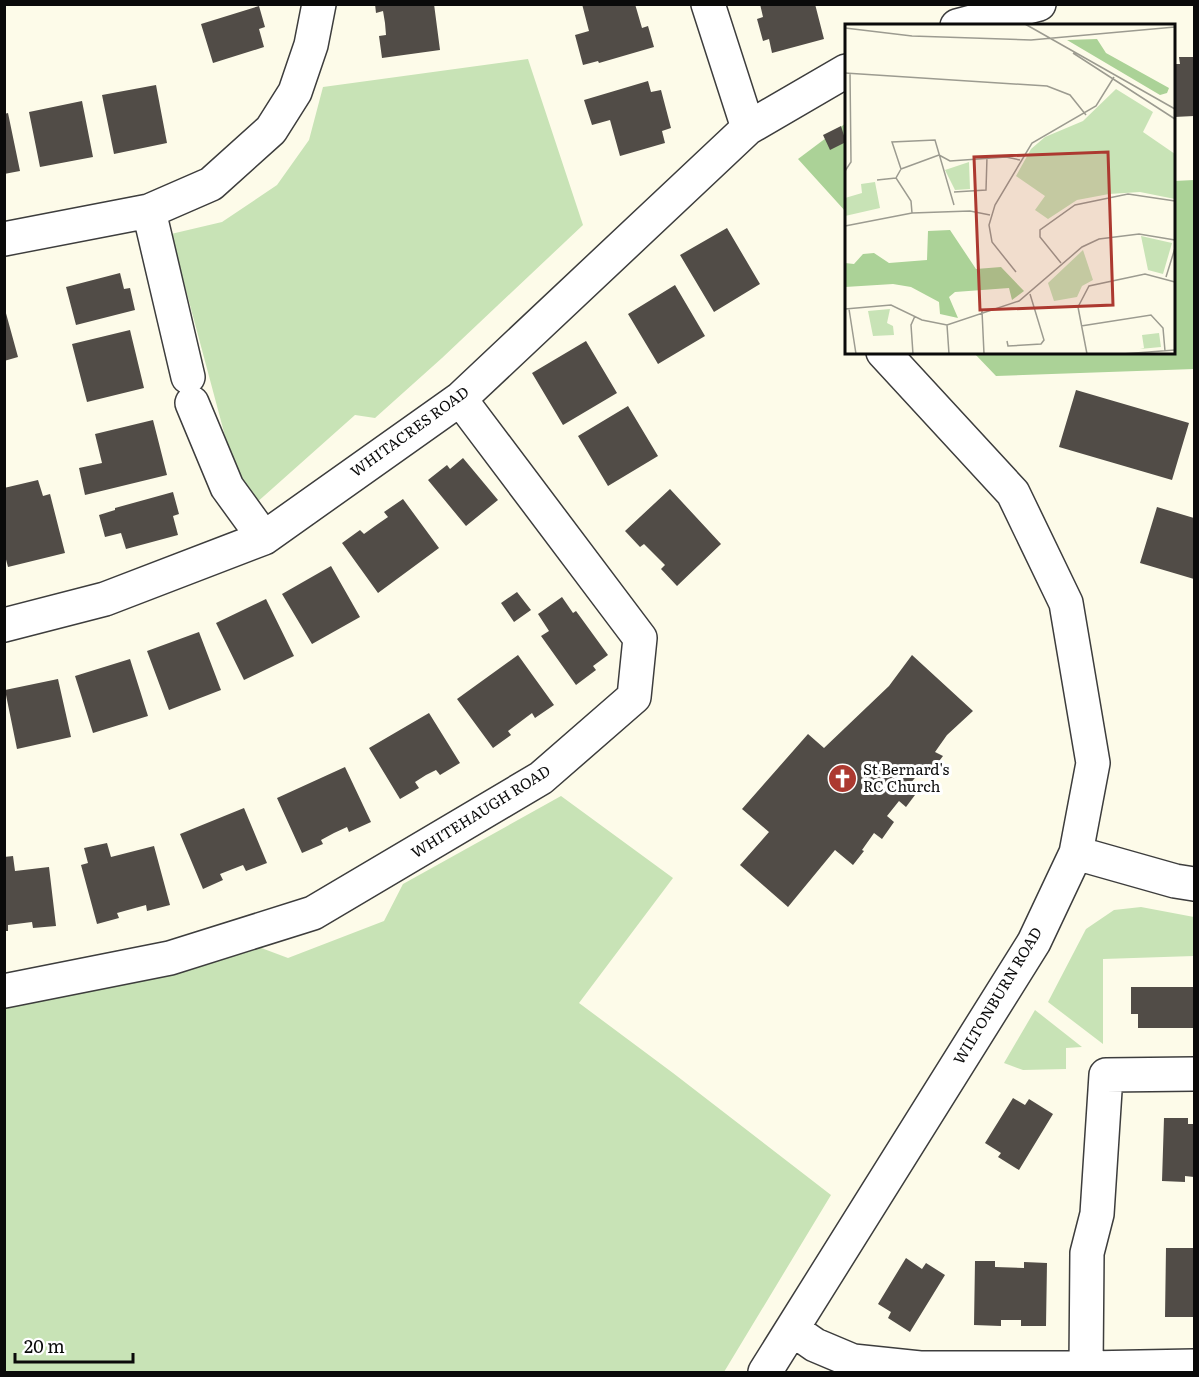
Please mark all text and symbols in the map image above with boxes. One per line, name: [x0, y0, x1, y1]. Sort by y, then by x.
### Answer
inset map: [845, 24, 1175, 354]
street label: WHITACRES ROAD: [345, 380, 473, 482]
place label: St Bernard's RC Church: [863, 757, 950, 797]
street label: WHITEHAUGH ROAD: [406, 758, 555, 863]
church icon: St Bernard's RC Church: [826, 763, 858, 795]
street label: WILTONBURN ROAD: [946, 922, 1047, 1068]
scale bar: [15, 1326, 134, 1364]
text: 20 m: [24, 1332, 65, 1359]

